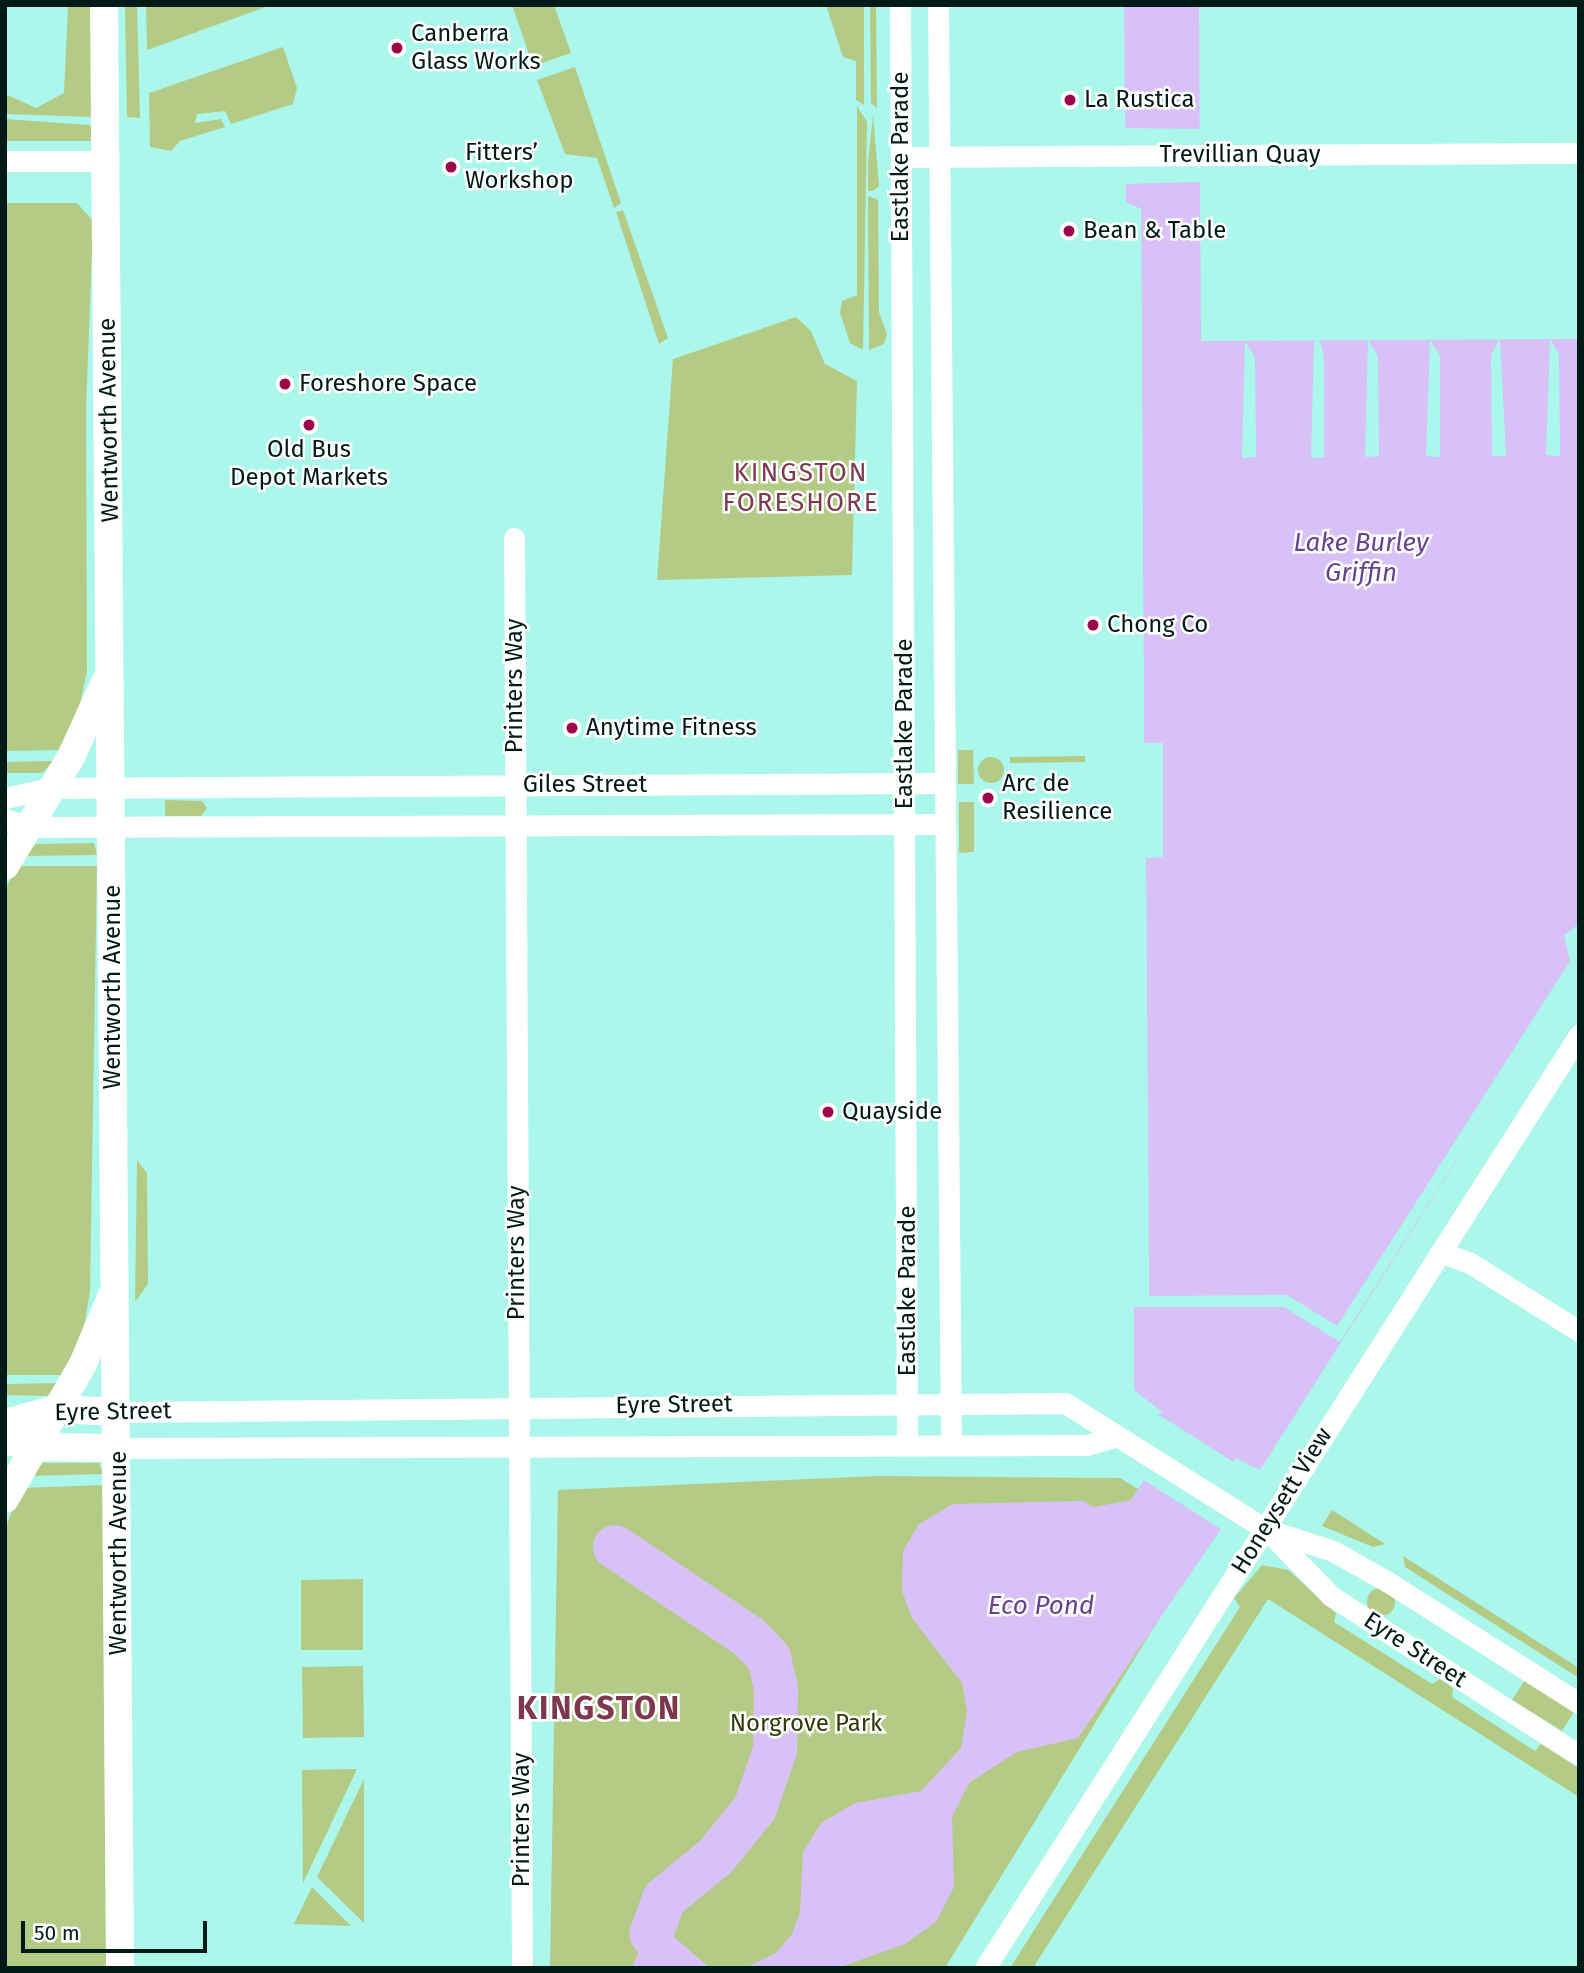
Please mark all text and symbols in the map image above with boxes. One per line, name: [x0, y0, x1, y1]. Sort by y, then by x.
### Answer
place label: Canberra Glass Works: [411, 20, 541, 76]
marker: Canberra Glass Works: [389, 40, 405, 56]
street label: Eastlake Parade: [887, 71, 915, 243]
place label: La Rustica: [1084, 86, 1195, 114]
marker: La Rustica: [1062, 92, 1078, 108]
place label: Fitters’ Workshop: [465, 139, 574, 195]
street label: Trevillian Quay: [1159, 141, 1321, 169]
marker: Fitters’ Workshop: [443, 159, 459, 175]
place label: Bean & Table: [1083, 217, 1226, 245]
marker: Bean & Table: [1061, 223, 1077, 239]
street label: Wentworth Avenue: [93, 317, 125, 523]
place label: Foreshore Space: [299, 370, 477, 398]
marker: Foreshore Space: [277, 376, 293, 392]
marker: Old Bus Depot Markets: [301, 417, 317, 433]
place label: Old Bus Depot Markets: [230, 436, 388, 492]
district label: KINGSTON FORESHORE: [724, 457, 878, 518]
water label: Lake Burley Griffin: [1293, 527, 1429, 588]
place label: Chong Co: [1107, 611, 1208, 639]
marker: Chong Co: [1085, 617, 1101, 633]
street label: Printers Way: [501, 618, 529, 754]
street label: Eastlake Parade: [891, 638, 919, 810]
place label: Anytime Fitness: [586, 714, 757, 742]
marker: Anytime Fitness: [564, 720, 580, 736]
place label: Arc de Resilience: [1002, 770, 1112, 826]
street label: Giles Street: [523, 771, 647, 799]
marker: Arc de Resilience: [980, 790, 996, 806]
street label: Wentworth Avenue: [99, 885, 127, 1089]
place label: Quayside: [842, 1098, 942, 1126]
marker: Quayside: [820, 1104, 836, 1120]
street label: Printers Way: [503, 1185, 531, 1321]
street label: Eastlake Parade: [894, 1205, 922, 1377]
street label: Eyre Street: [615, 1390, 733, 1420]
street label: Eyre Street: [54, 1397, 172, 1427]
street label: Honeysett View: [1225, 1422, 1339, 1580]
street label: Wentworth Avenue: [105, 1451, 133, 1655]
water label: Eco Pond: [988, 1590, 1094, 1622]
street label: Eyre Street: [1358, 1606, 1472, 1694]
district label: KINGSTON: [518, 1689, 680, 1727]
park label: Norgrove Park: [730, 1710, 882, 1738]
street label: Printers Way: [508, 1752, 536, 1888]
scale bar: [24, 1906, 210, 1950]
text: 50 m: [34, 1920, 80, 1946]

